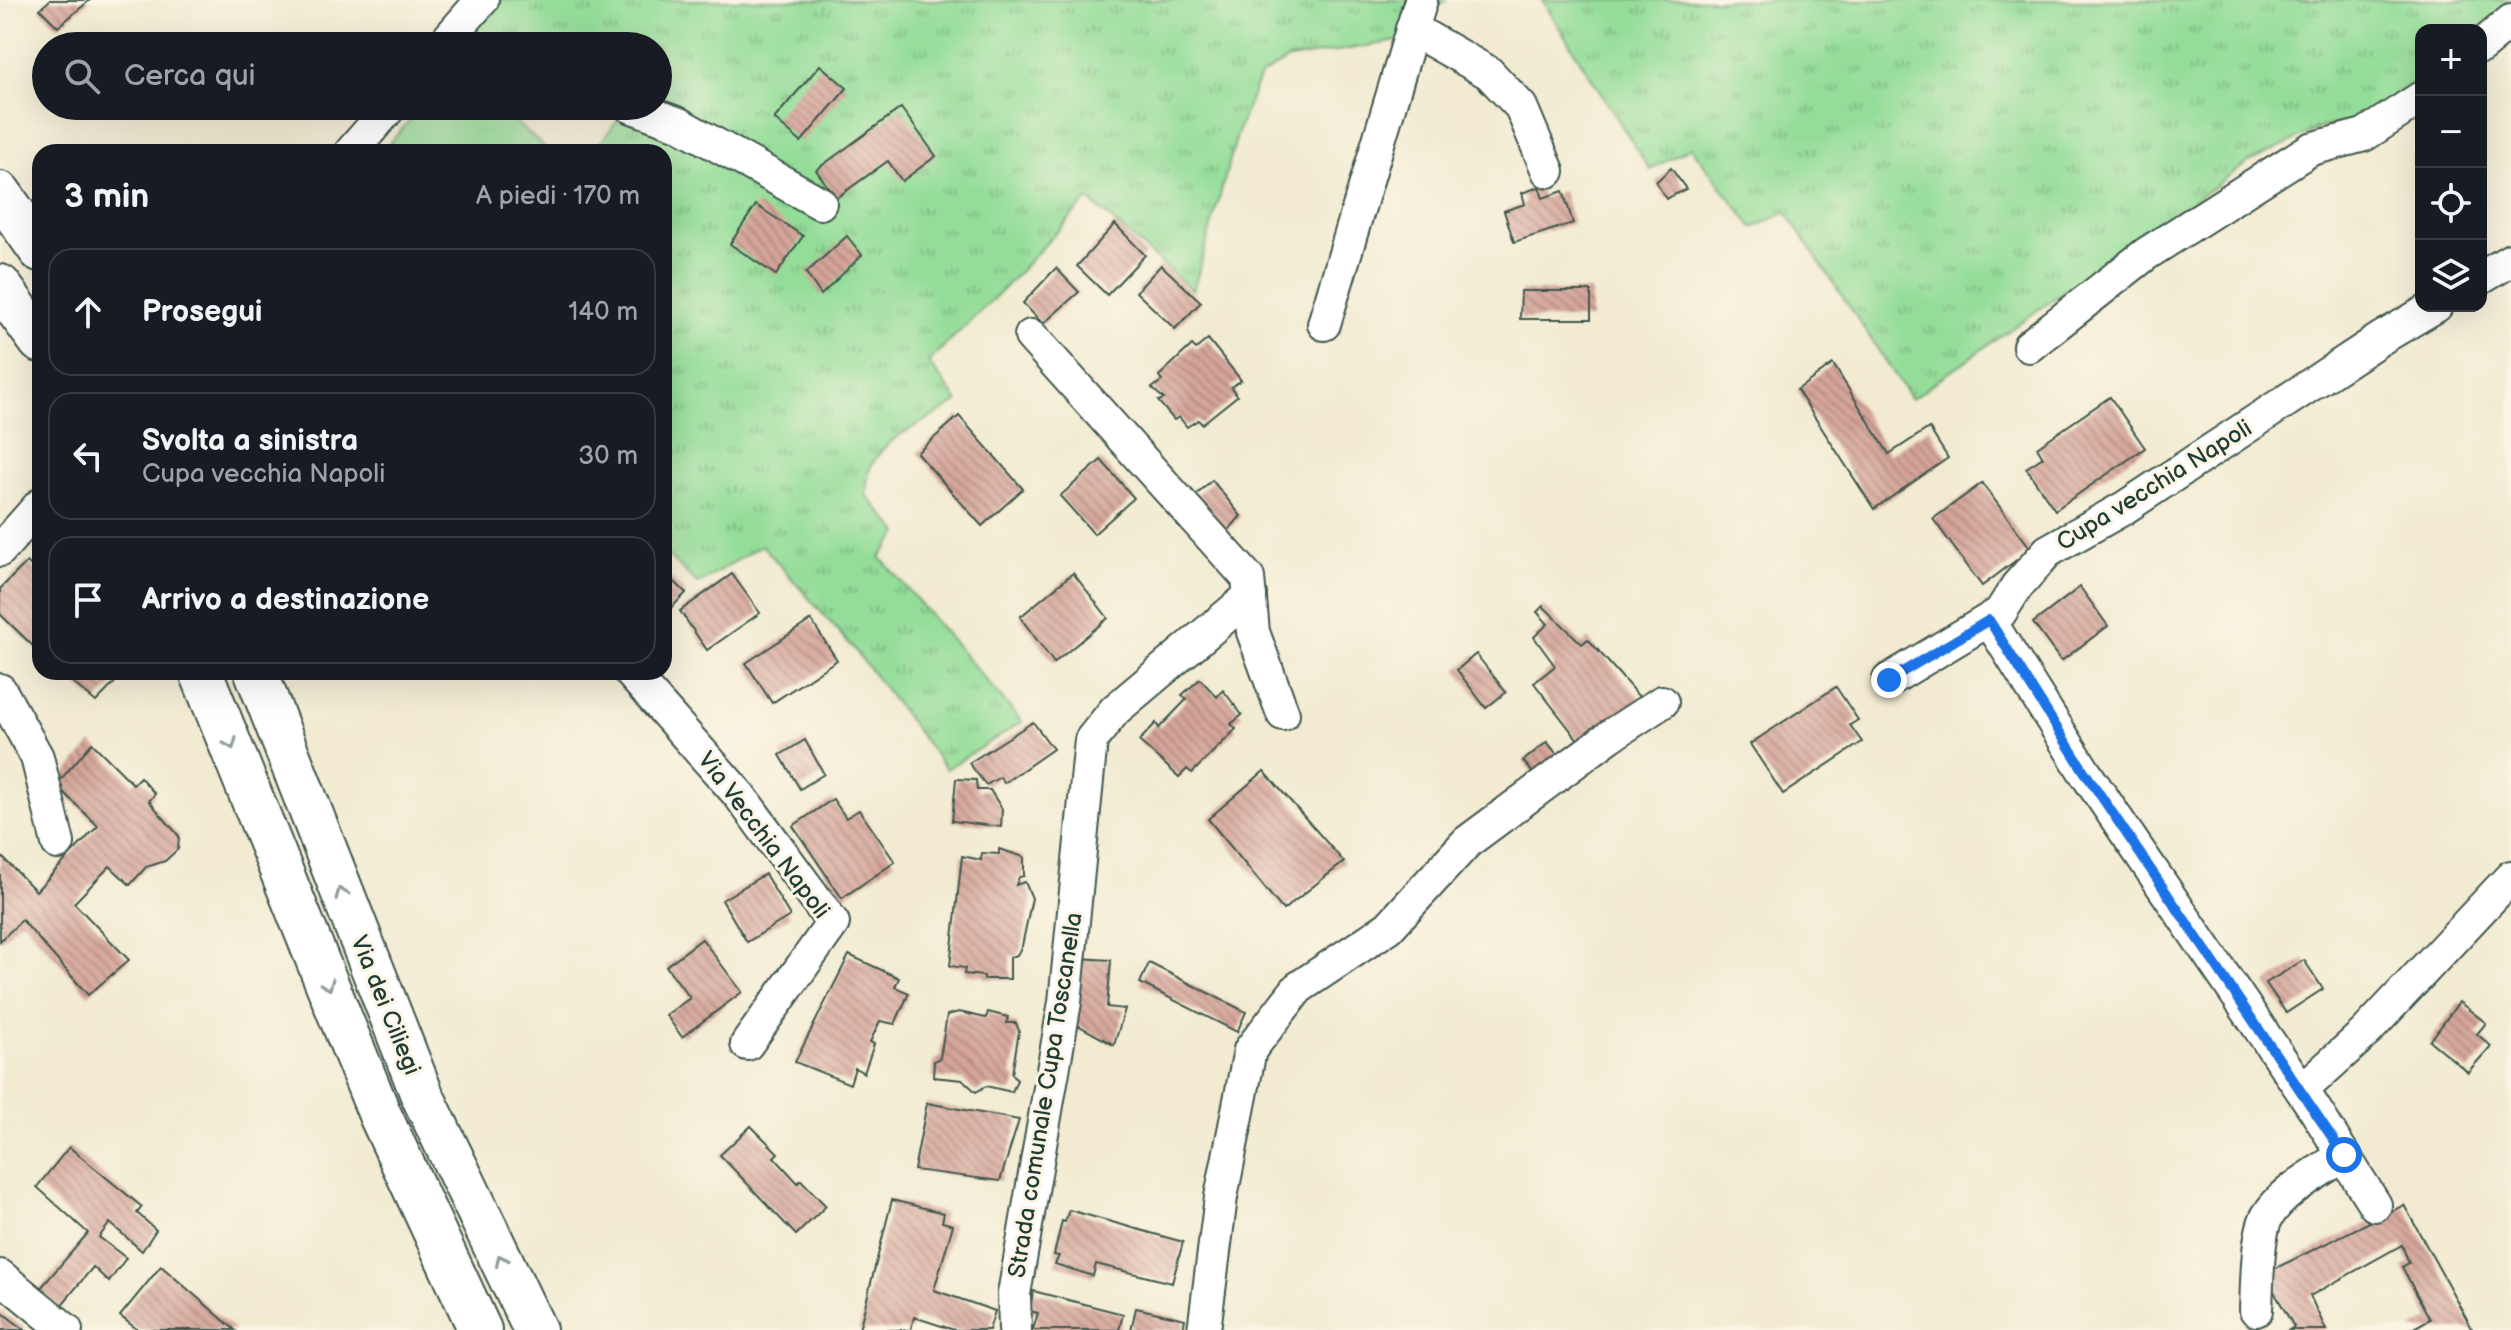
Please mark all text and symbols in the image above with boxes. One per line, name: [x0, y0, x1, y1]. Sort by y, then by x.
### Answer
map controls: [2415, 24, 2487, 312]
button: +: [2415, 24, 2487, 96]
search box: [32, 32, 672, 120]
icon: search: [60, 54, 104, 98]
text: Cerca qui: [124, 58, 256, 94]
button: −: [2415, 96, 2487, 168]
button: locate: [2415, 168, 2487, 240]
text: 3 min: [64, 176, 149, 217]
text: A piedi · 170 m: [476, 181, 640, 212]
button: layers: [2415, 240, 2487, 312]
icon: ahead: [66, 290, 110, 334]
text: Prosegui: [142, 294, 262, 330]
text: 140 m: [568, 297, 638, 328]
street label: Cupa vecchia Napoli: [2051, 414, 2257, 557]
text: Svolta a sinistra: [142, 423, 358, 459]
icon: left: [66, 434, 110, 478]
text: 30 m: [578, 441, 638, 472]
text: Cupa vecchia Napoli: [142, 459, 385, 490]
icon: arrive: [66, 578, 110, 622]
text: Arrivo a destinazione: [142, 582, 429, 618]
route end: [1871, 662, 1907, 698]
one-way arrow: [221, 736, 238, 750]
street label: Via Vecchia Napoli: [691, 746, 836, 925]
one-way arrow: [335, 887, 351, 901]
street label: Strada comunale Cupa Toscanella: [1002, 910, 1089, 1280]
street label: Via dei Ciliegi: [344, 931, 427, 1079]
one-way arrow: [318, 977, 335, 991]
route start: [2326, 1137, 2362, 1173]
one-way arrow: [495, 1253, 511, 1268]

